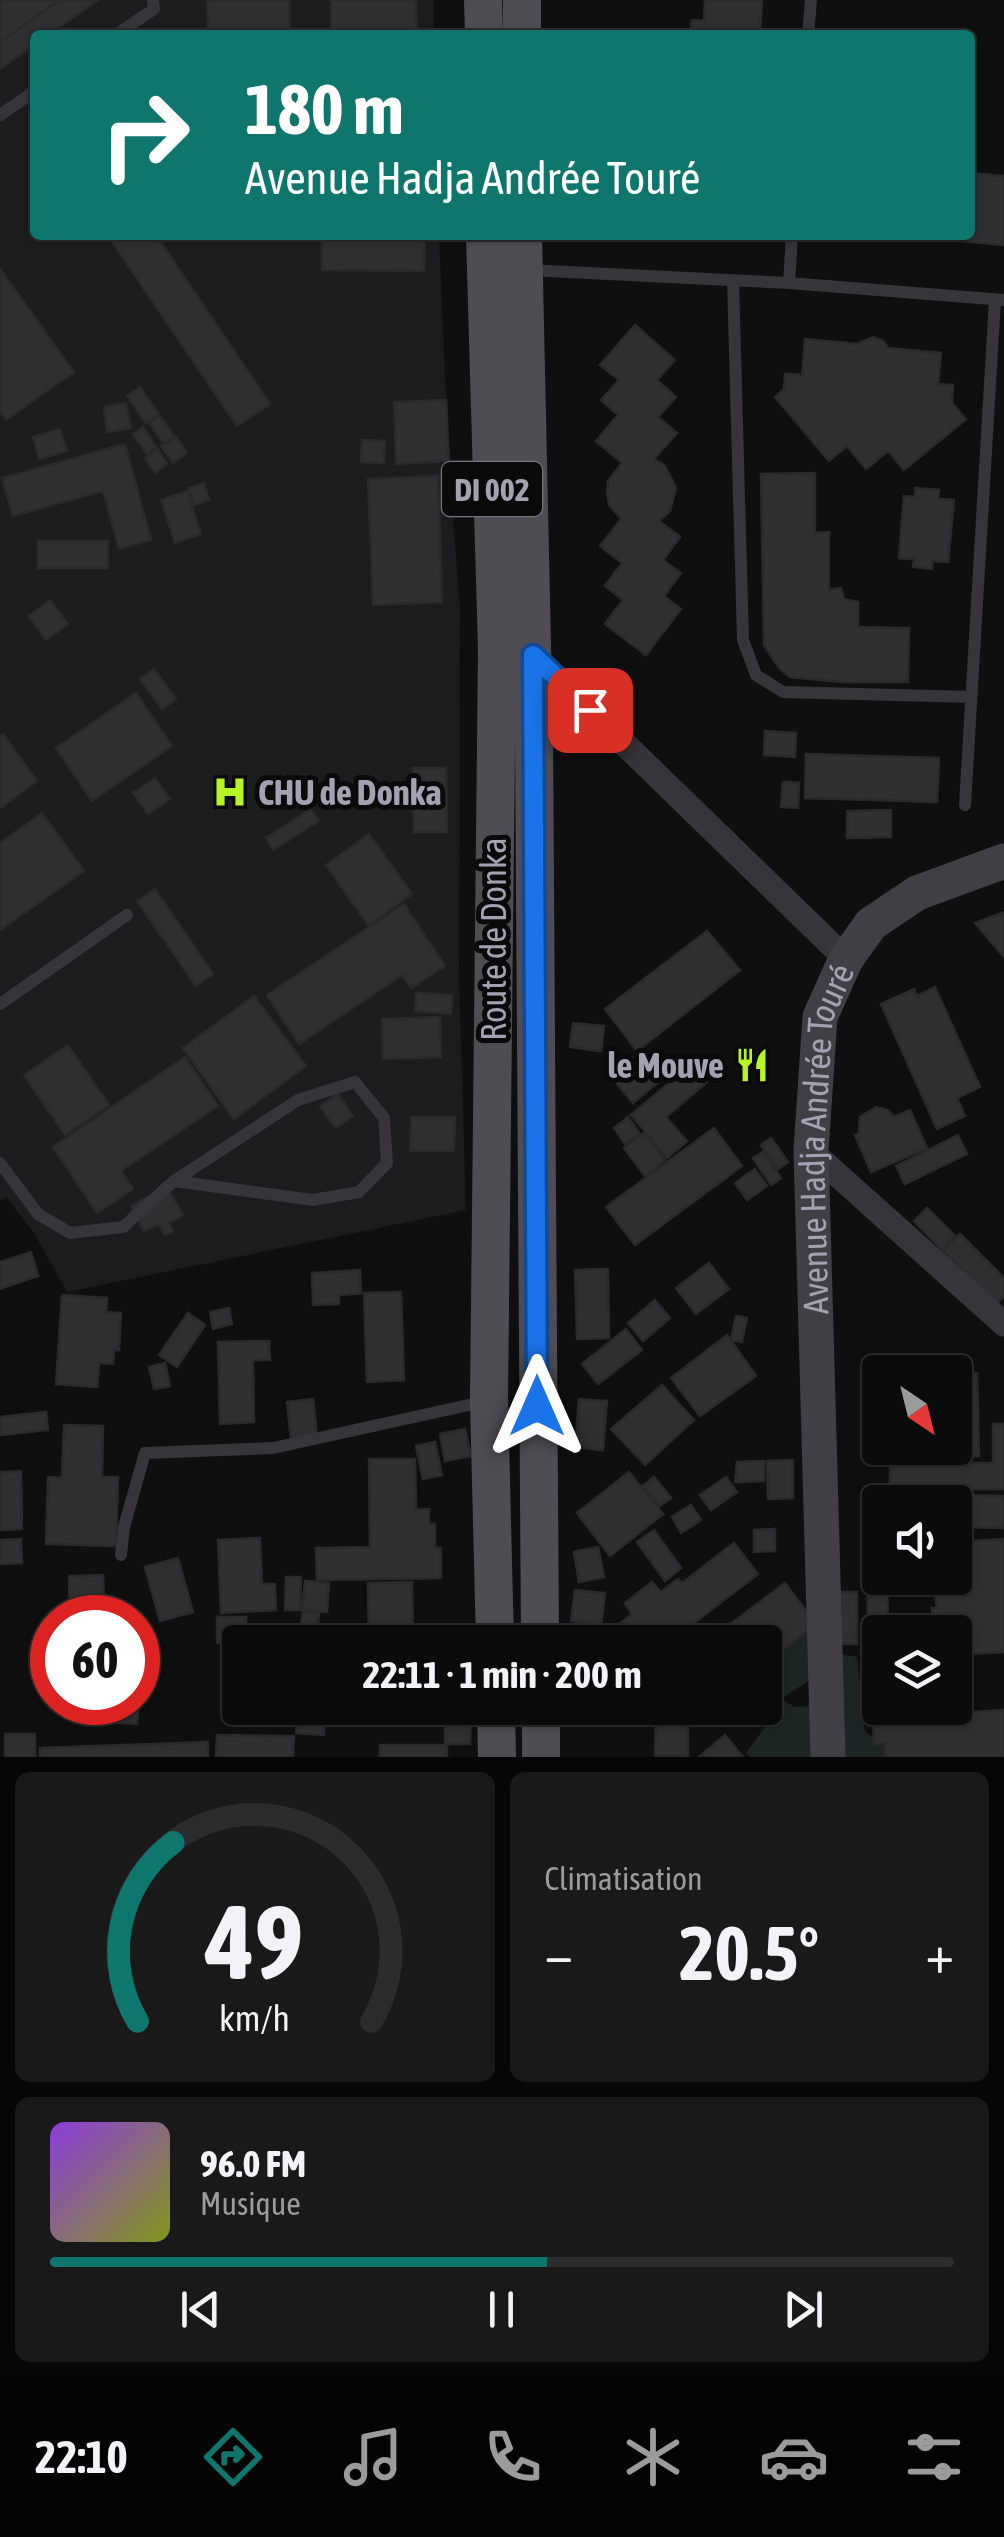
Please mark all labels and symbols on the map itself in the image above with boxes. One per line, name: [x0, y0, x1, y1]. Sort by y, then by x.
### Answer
road number: DI 002: [442, 462, 542, 516]
pin: [548, 668, 633, 753]
place label: CHU de Donka: [258, 772, 442, 812]
hospital icon: CHU de Donka: [211, 773, 249, 811]
street label: Route de Donka: [473, 837, 513, 1041]
street label: Avenue Hadja Andrée Touré: [791, 957, 861, 1315]
place label: le Mouve: [608, 1045, 724, 1085]
restaurant icon: le Mouve: [733, 1046, 771, 1084]
position arrow: [485, 1354, 589, 1458]
north arrow: [862, 1355, 972, 1465]
speed limit sign: 60: [30, 1595, 160, 1725]

